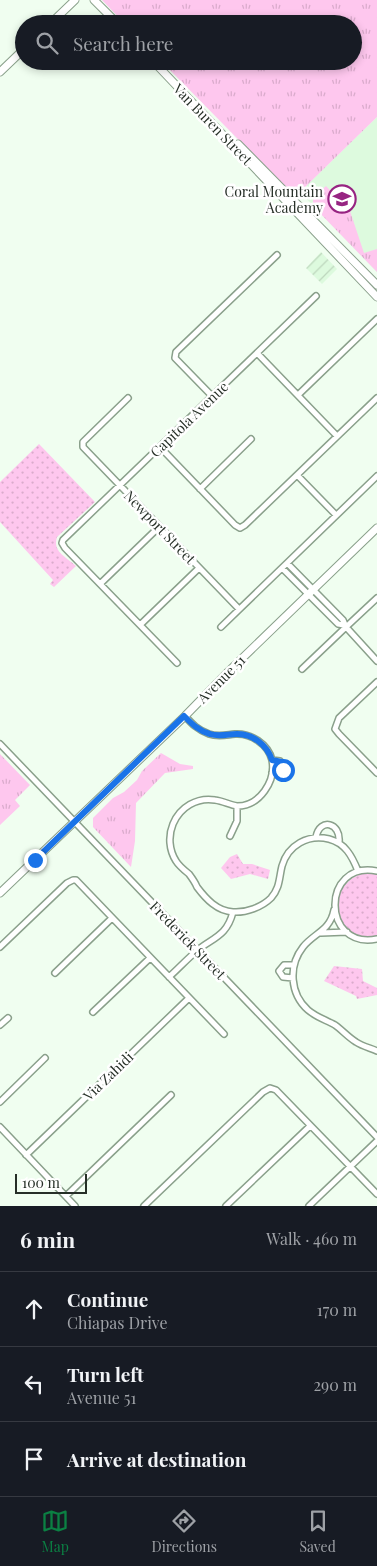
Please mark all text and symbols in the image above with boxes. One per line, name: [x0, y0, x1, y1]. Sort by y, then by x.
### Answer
search box: [15, 15, 362, 70]
icon: search: [33, 29, 61, 57]
text: Search here: [73, 30, 173, 56]
street label: Van Buren Street: [169, 79, 257, 170]
place label: Coral Mountain Academy: [225, 182, 324, 217]
school or university icon: Coral Mountain Academy: [327, 184, 357, 214]
street label: Capitola Avenue: [146, 377, 232, 461]
street label: Newport Street: [120, 486, 201, 569]
street label: Avenue 51: [192, 651, 249, 708]
route start: [272, 759, 295, 782]
route end: [24, 849, 47, 872]
street label: Frederick Street: [146, 897, 231, 984]
street label: Via Zahidi: [78, 1047, 137, 1105]
scale bar: [15, 1171, 88, 1194]
text: 100 m: [22, 1173, 60, 1192]
text: 6 min: [20, 1225, 75, 1253]
text: Walk · 460 m: [266, 1228, 357, 1249]
text: Continue: [67, 1286, 148, 1312]
icon: ahead: [20, 1295, 48, 1323]
text: 170 m: [317, 1299, 357, 1320]
text: Chiapas Drive: [67, 1312, 168, 1333]
text: Turn left: [67, 1361, 144, 1387]
icon: left: [20, 1370, 48, 1398]
text: 290 m: [313, 1374, 357, 1395]
text: Avenue 51: [67, 1387, 136, 1408]
icon: arrive: [20, 1445, 48, 1473]
text: Arrive at destination: [67, 1446, 247, 1472]
tab: Map: [41, 1507, 69, 1556]
tab: Directions: [152, 1507, 217, 1556]
tab: Saved: [299, 1507, 336, 1556]

